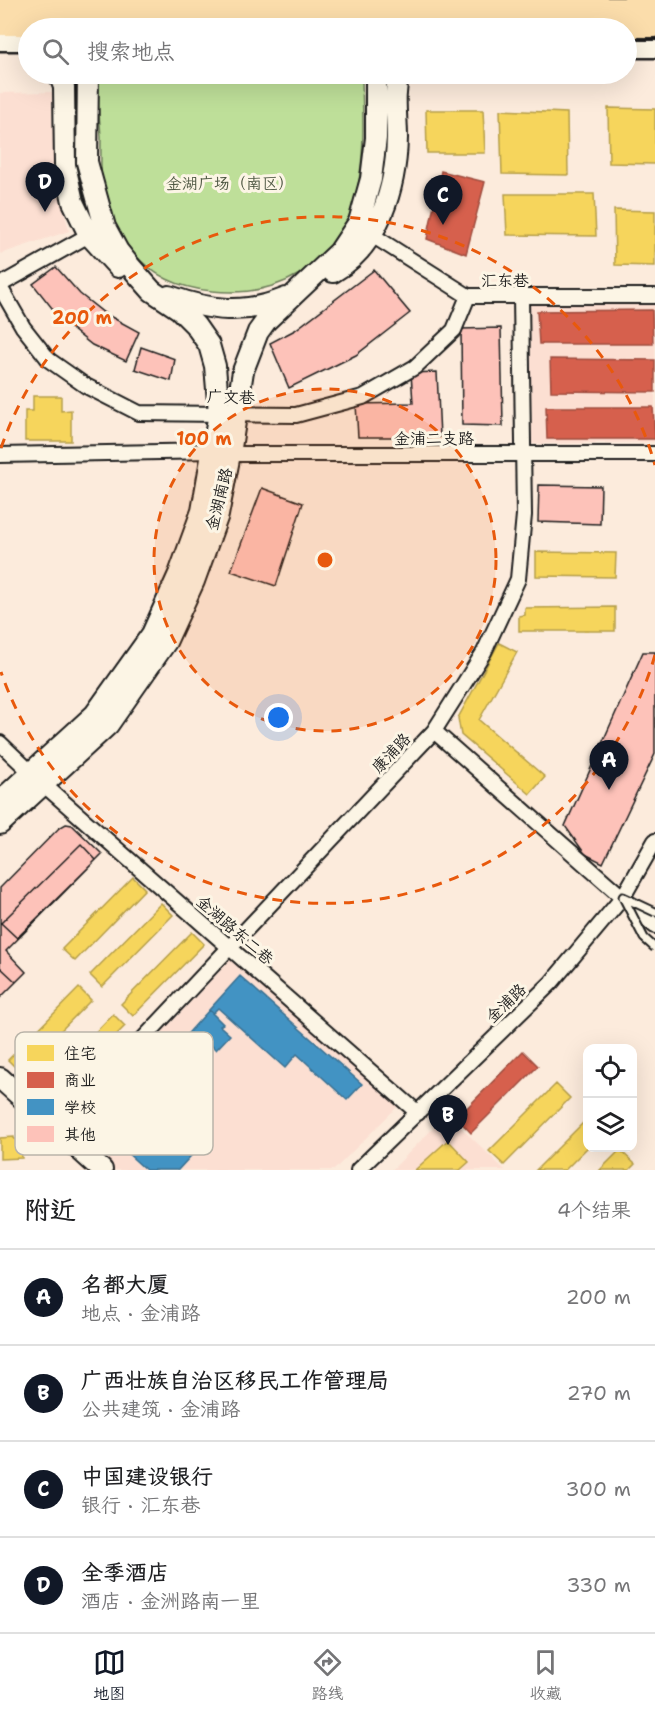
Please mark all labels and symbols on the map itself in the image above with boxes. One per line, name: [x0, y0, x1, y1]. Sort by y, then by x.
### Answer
pin: D: [26, 162, 64, 212]
park label: 金湖广场（南区）: [166, 173, 294, 194]
pin: C: [424, 176, 462, 225]
street label: 汇东巷: [481, 270, 529, 291]
text: 200 m: [52, 306, 113, 330]
street label: 广文巷: [207, 386, 255, 408]
text: 100 m: [176, 427, 232, 451]
street label: 金浦二支路: [394, 428, 474, 449]
street label: 金湖南路: [201, 465, 237, 533]
centre of rings: [315, 550, 335, 570]
your location: [264, 703, 293, 732]
street label: 康浦路: [367, 728, 415, 778]
pin: A: [590, 740, 628, 790]
street label: 金湖路东二巷: [192, 891, 278, 969]
street label: 金浦路: [481, 979, 531, 1027]
legend: [15, 1032, 213, 1155]
text: 住宅: [64, 1043, 96, 1064]
text: 商业: [64, 1070, 96, 1091]
pin: B: [428, 1096, 468, 1145]
text: 学校: [64, 1097, 96, 1118]
text: 其他: [64, 1124, 96, 1145]

